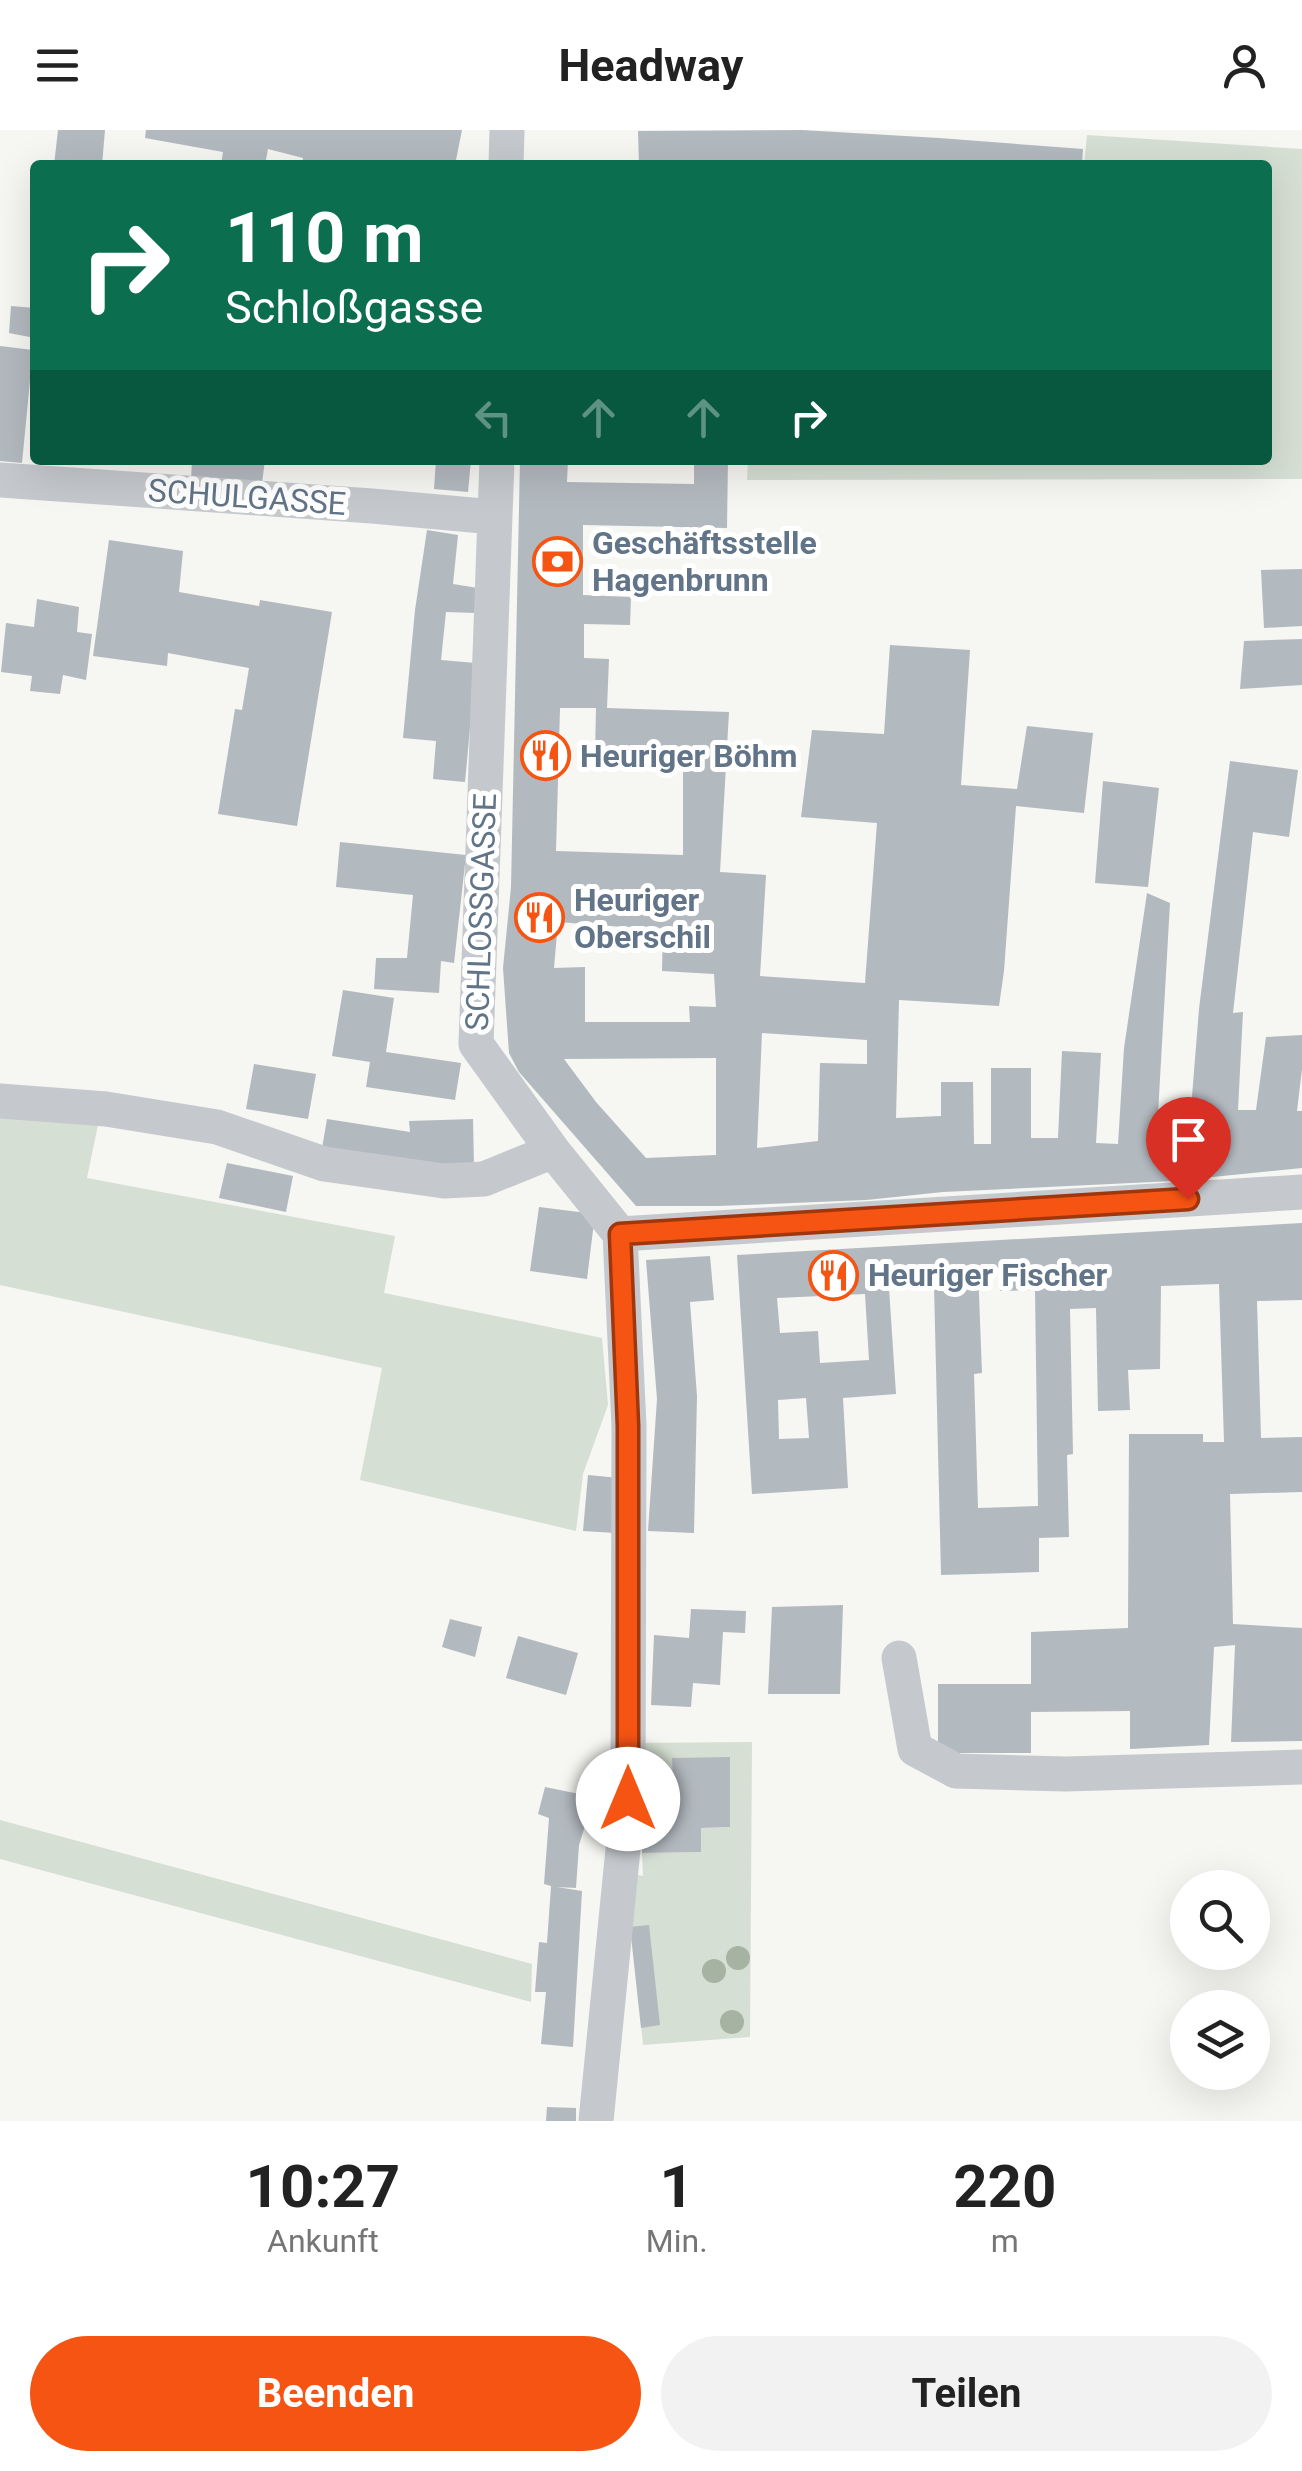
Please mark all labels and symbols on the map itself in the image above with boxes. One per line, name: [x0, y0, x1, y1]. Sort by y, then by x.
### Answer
street label: SCHULGASSE: [147, 471, 347, 523]
place label: Geschäftsstelle Hagenbrunn: [592, 524, 817, 599]
bank icon: Geschäftsstelle Hagenbrunn: [531, 535, 583, 587]
restaurant icon: Heuriger Böhm: [519, 730, 571, 782]
place label: Heuriger Böhm: [580, 737, 797, 775]
street label: SCHLOSSGASSE: [458, 793, 504, 1031]
place label: Heuriger Oberschil: [574, 881, 711, 956]
restaurant icon: Heuriger Oberschil: [513, 892, 565, 944]
pin: [1146, 1097, 1231, 1200]
restaurant icon: Heuriger Fischer: [807, 1249, 859, 1301]
place label: Heuriger Fischer: [868, 1256, 1108, 1294]
position arrow: [576, 1747, 680, 1851]

